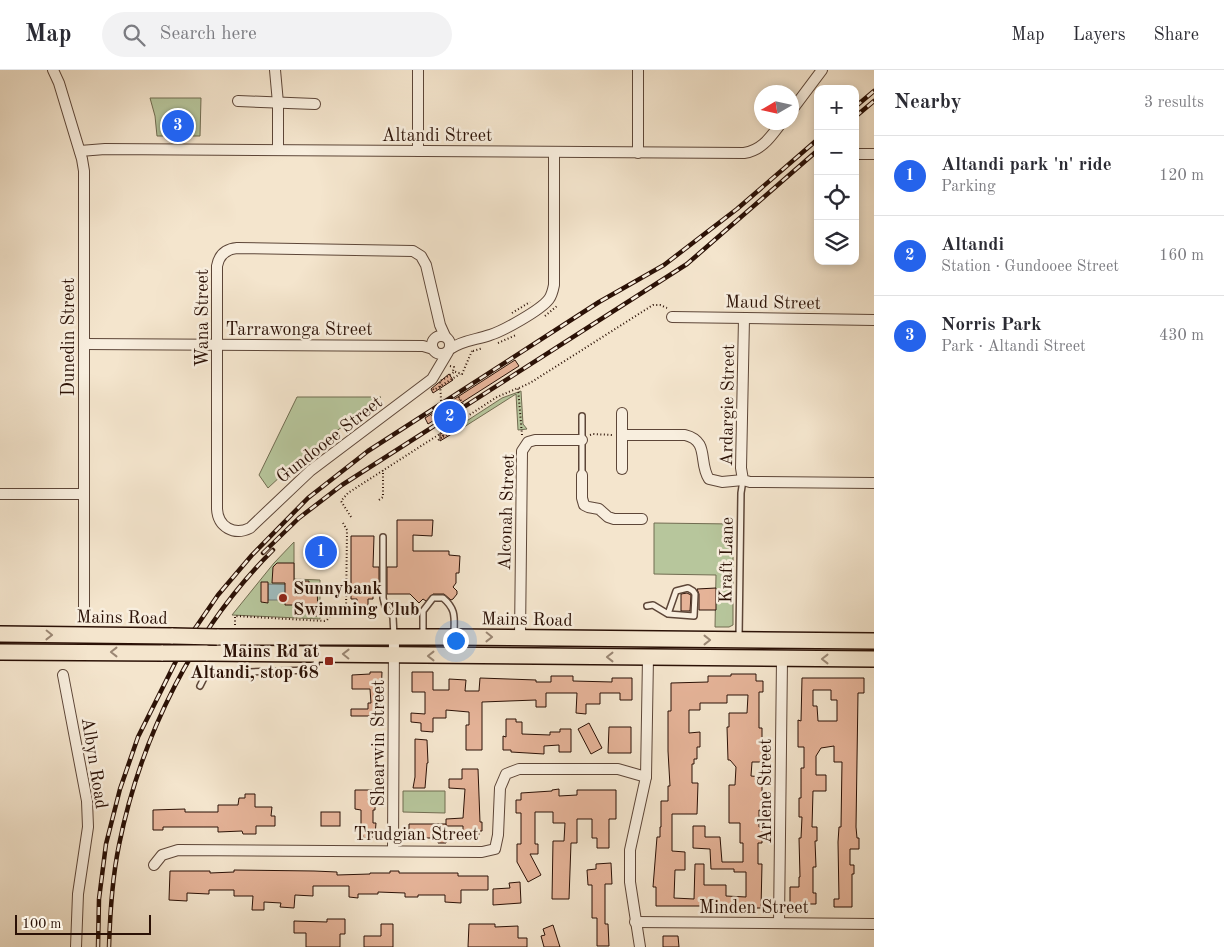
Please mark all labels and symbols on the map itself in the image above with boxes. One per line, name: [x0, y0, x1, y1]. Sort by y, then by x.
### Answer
north arrow: [754, 85, 799, 130]
pin: 3: [162, 107, 194, 145]
street label: Altandi Street: [382, 127, 492, 145]
street label: Wana Street: [194, 269, 212, 367]
street label: Dunedin Street: [60, 278, 78, 396]
street label: Maud Street: [725, 293, 821, 313]
street label: Tarrawonga Street: [225, 321, 373, 339]
street label: Ardargie Street: [718, 344, 738, 466]
street label: Gundooee Street: [273, 393, 386, 487]
pin: 2: [434, 398, 466, 436]
street label: Alconah Street: [496, 453, 518, 571]
street label: Kraft Lane: [717, 517, 737, 603]
pin: 1: [305, 533, 337, 571]
place label: Sunnybank Swimming Club: [293, 580, 419, 619]
marker: Sunnybank Swimming Club: [277, 592, 289, 604]
street label: Mains Road: [76, 608, 168, 628]
street label: Mains Road: [481, 610, 573, 630]
your location: [443, 628, 469, 654]
one-way arrow: [45, 630, 53, 640]
one-way arrow: [486, 632, 493, 642]
one-way arrow: [704, 635, 711, 645]
place label: Mains Rd at Altandi, stop 68: [190, 643, 319, 682]
one-way arrow: [110, 647, 118, 657]
one-way arrow: [341, 649, 349, 660]
one-way arrow: [427, 651, 434, 661]
one-way arrow: [606, 652, 614, 662]
one-way arrow: [821, 654, 829, 664]
marker: Mains Rd at Altandi, stop 68: [323, 655, 335, 667]
street label: Shearwin Street: [370, 680, 388, 806]
street label: Albyn Road: [78, 716, 110, 810]
street label: Arlene Street: [757, 738, 775, 844]
street label: Trudgian Street: [353, 826, 479, 844]
street label: Minden Street: [699, 899, 809, 917]
scale bar: [15, 912, 151, 935]

